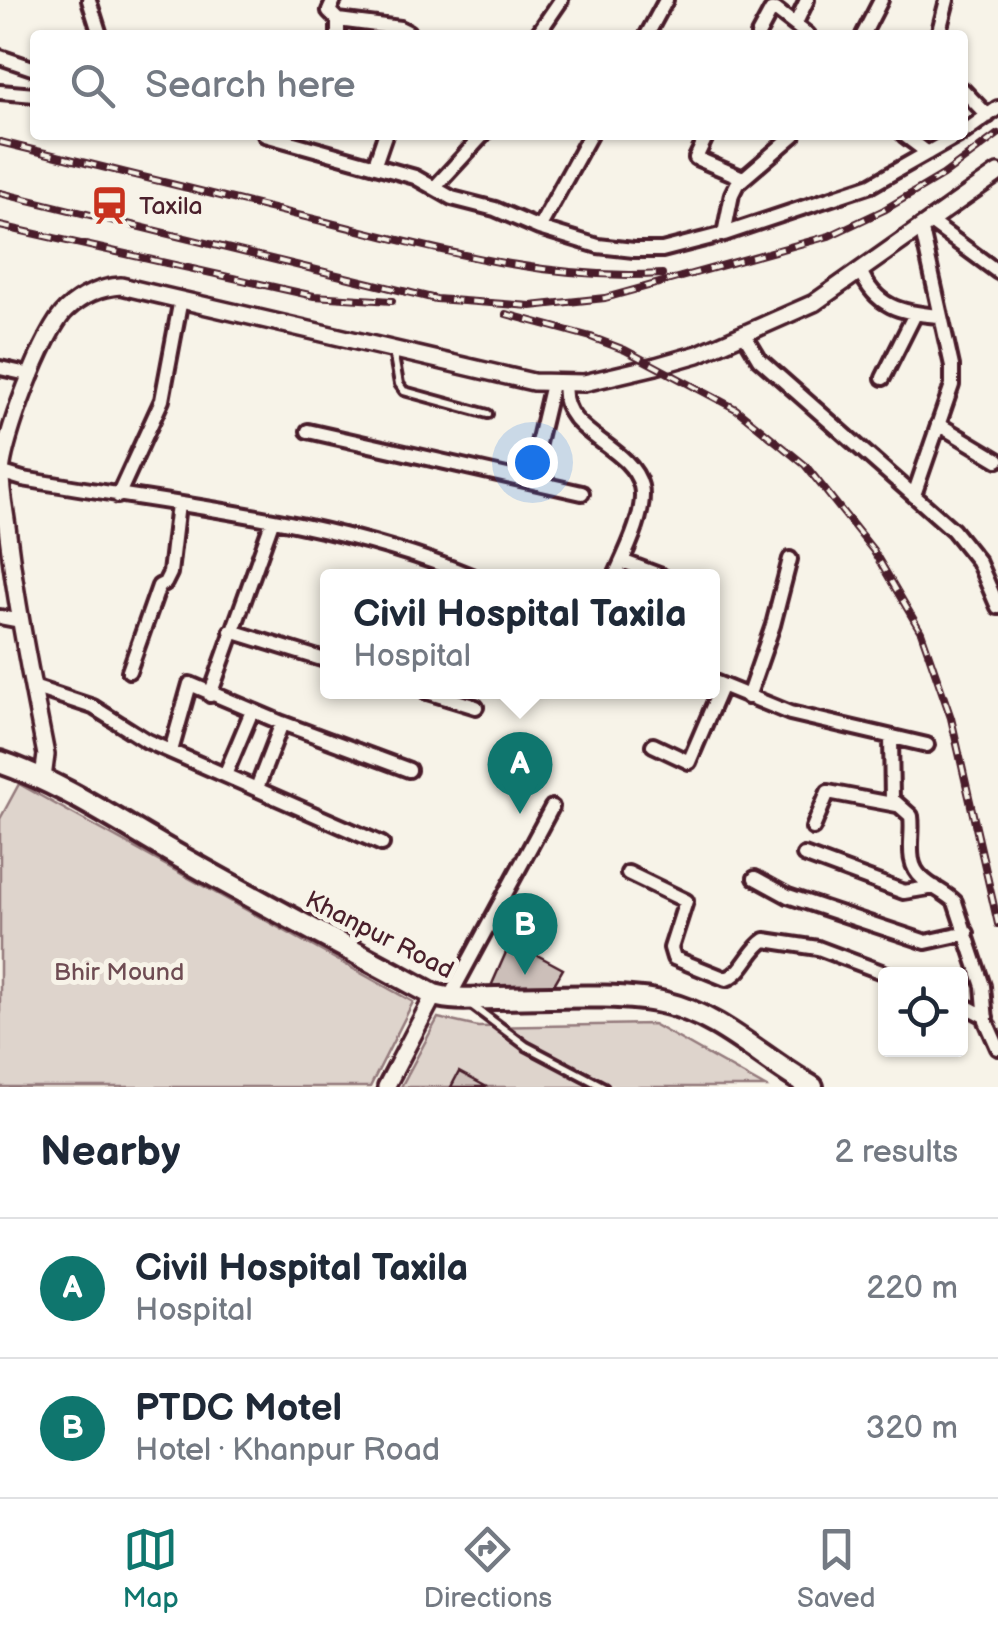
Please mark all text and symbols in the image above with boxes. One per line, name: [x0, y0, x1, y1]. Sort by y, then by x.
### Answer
search box: [30, 30, 968, 140]
icon: search: [65, 58, 120, 113]
text: Search here: [145, 63, 356, 108]
station icon: Taxila: [88, 184, 130, 226]
place label: Taxila: [139, 191, 203, 222]
your location: [507, 437, 558, 488]
popup: [320, 569, 720, 699]
text: Civil Hospital Taxila: [353, 592, 687, 637]
text: Hospital: [353, 637, 471, 676]
pin: A: [488, 732, 552, 814]
street label: Khanpur Road: [300, 885, 459, 986]
pin: B: [492, 892, 558, 975]
park label: Bhir Mound: [54, 957, 184, 988]
map controls: [878, 967, 968, 1057]
button: locate: [878, 967, 968, 1057]
text: Nearby: [40, 1127, 180, 1178]
text: 2 results: [834, 1133, 958, 1172]
text: Civil Hospital Taxila: [135, 1246, 468, 1291]
text: A: [63, 1269, 82, 1308]
text: 220 m: [866, 1269, 958, 1308]
text: Hospital: [135, 1291, 253, 1330]
text: PTDC Motel: [135, 1386, 342, 1431]
text: B: [61, 1409, 84, 1448]
text: 320 m: [866, 1409, 958, 1448]
text: Hotel · Khanpur Road: [135, 1431, 440, 1470]
tab: Map: [122, 1522, 179, 1615]
tab: Directions: [423, 1522, 552, 1615]
tab: Saved: [797, 1522, 876, 1615]

